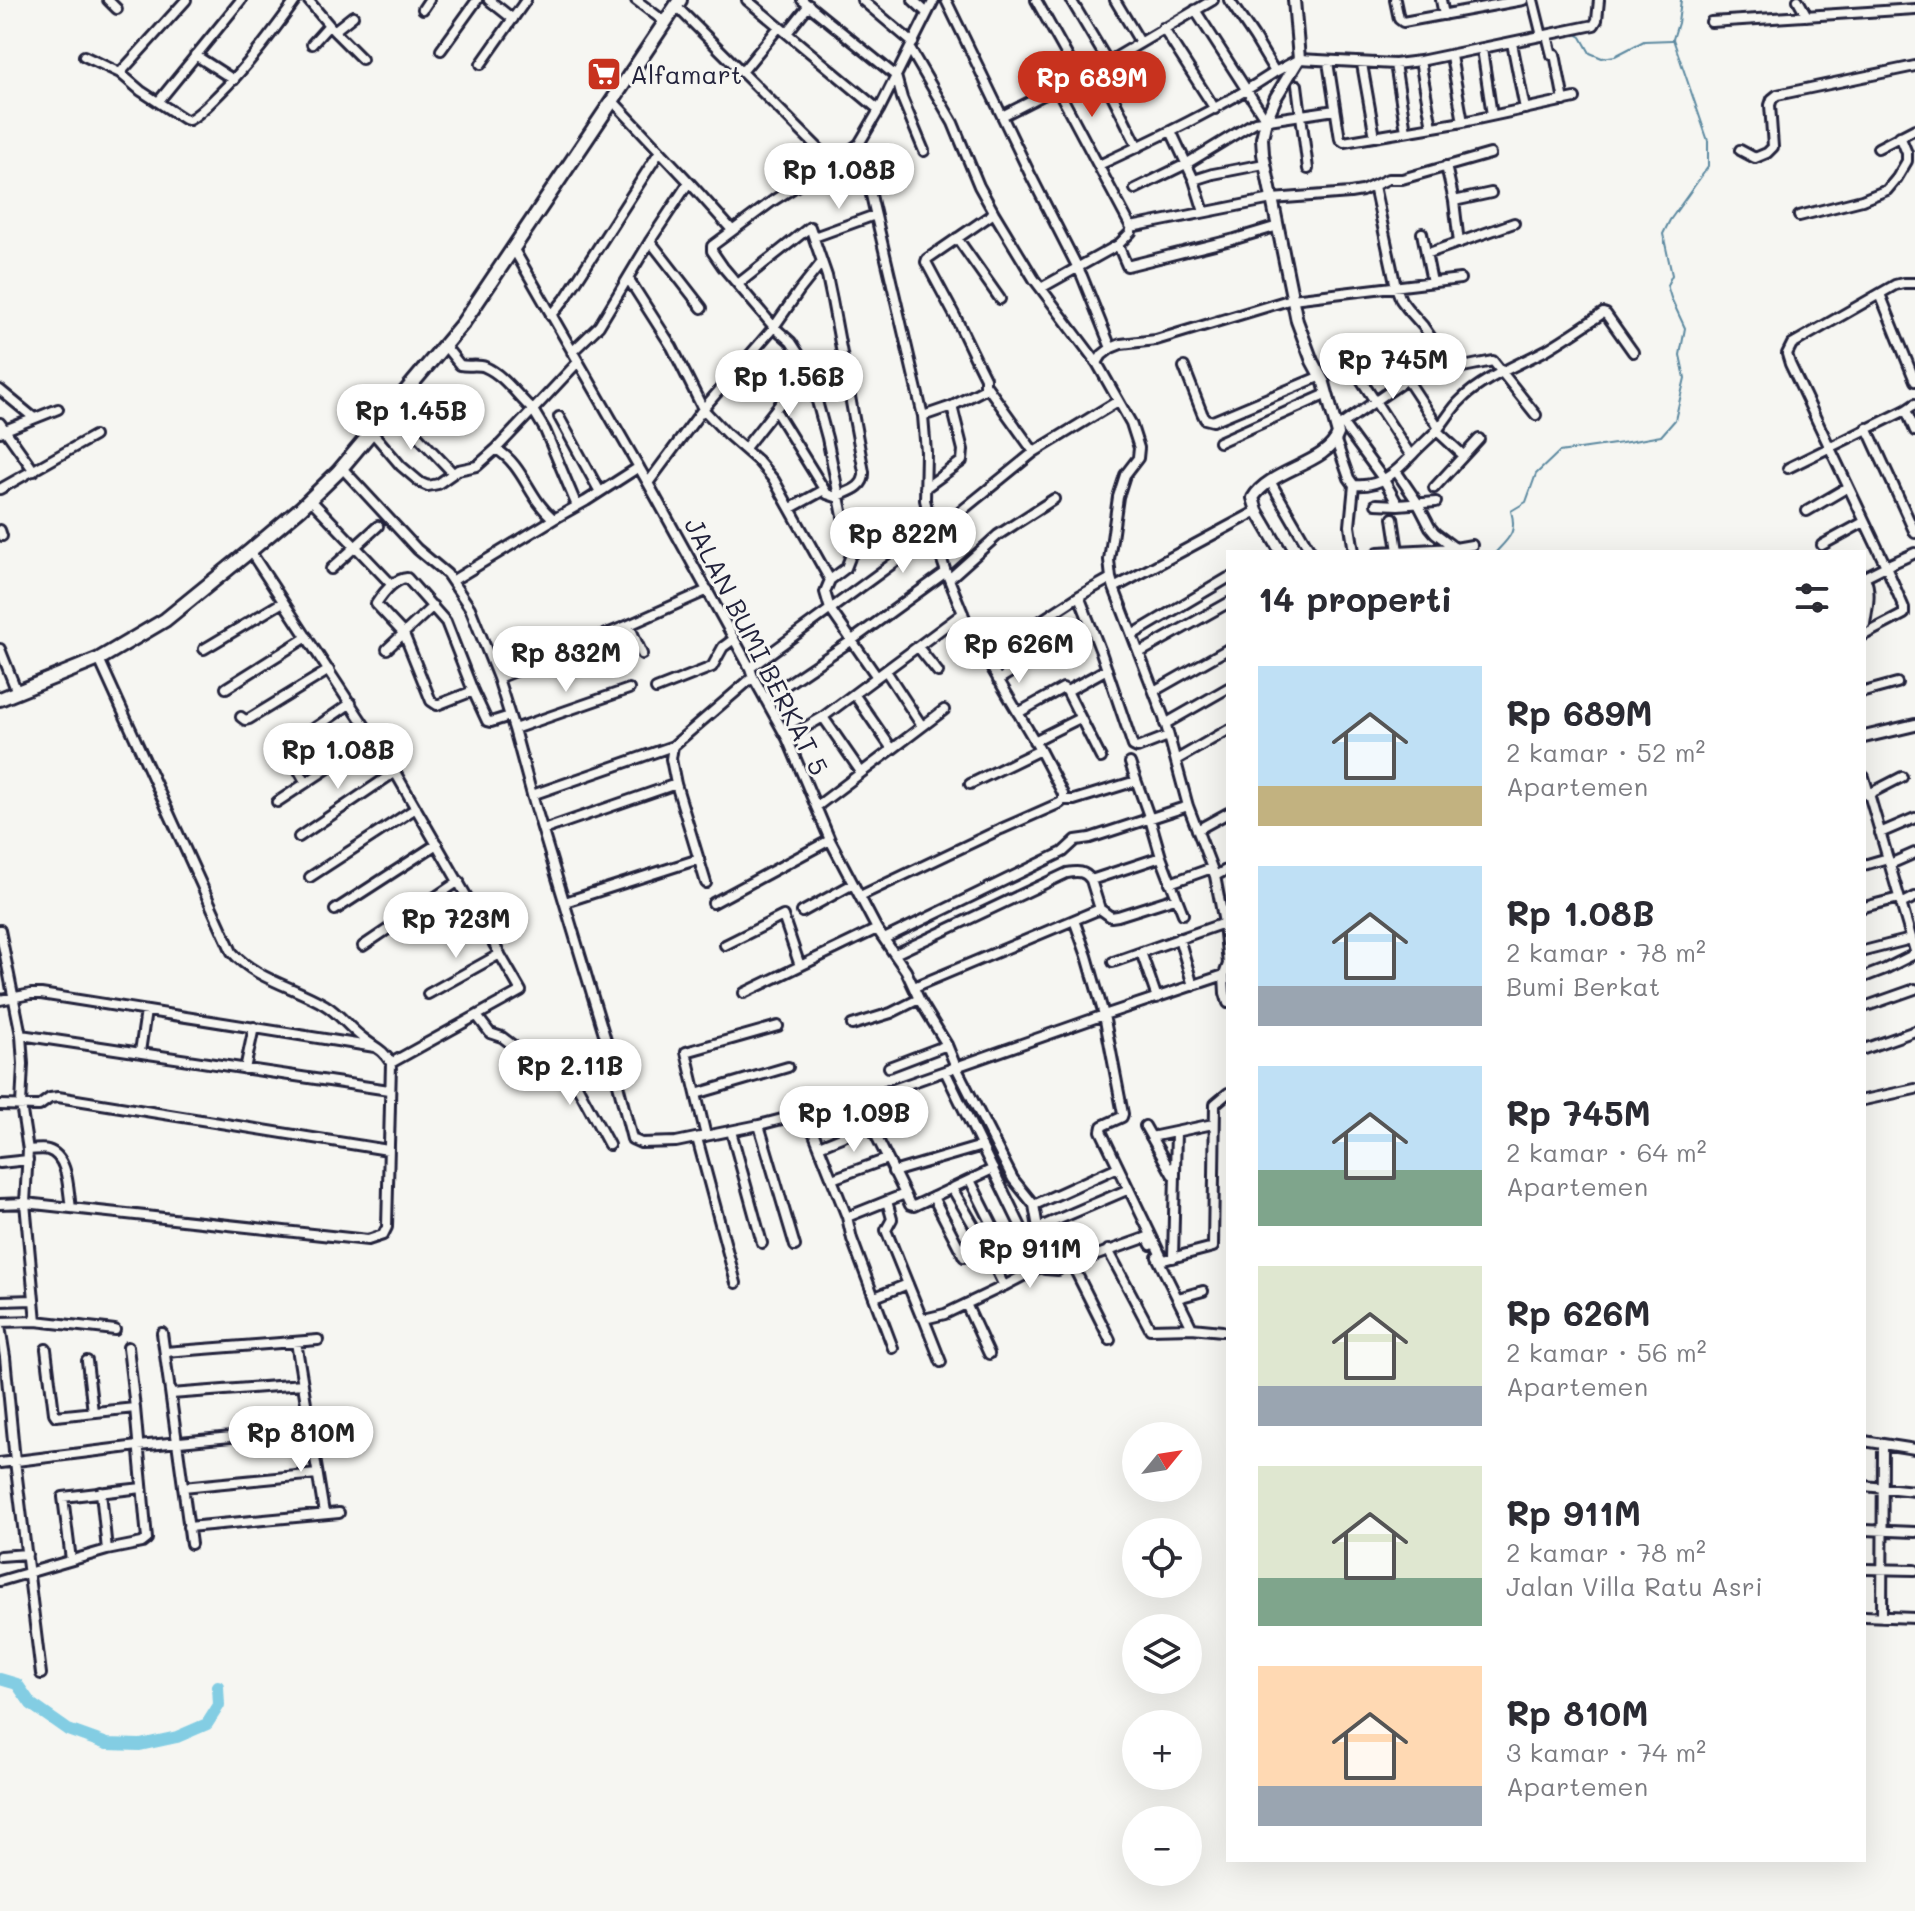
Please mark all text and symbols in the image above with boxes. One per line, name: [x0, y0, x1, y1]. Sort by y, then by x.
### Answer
pin: Rp 689M: [1018, 51, 1166, 119]
supermarket icon: Alfamart: [585, 55, 623, 93]
place label: Alfamart: [630, 57, 742, 91]
text: Rp 689M: [1036, 60, 1148, 94]
pin: Rp 1.08B: [756, 143, 922, 211]
text: Rp 1.08B: [782, 152, 896, 186]
pin: Rp 745M: [1319, 333, 1467, 401]
text: Rp 745M: [1338, 342, 1448, 376]
pin: Rp 1.56B: [706, 350, 872, 418]
text: Rp 1.56B: [733, 359, 845, 393]
pin: Rp 1.45B: [328, 384, 494, 452]
text: Rp 1.45B: [355, 393, 467, 427]
pin: Rp 822M: [829, 507, 977, 575]
street label: JALAN BUMI BERKAT 5: [677, 511, 837, 781]
text: Rp 822M: [848, 516, 958, 550]
text: 14 properti: [1258, 576, 1453, 621]
icon: filters: [1790, 576, 1834, 620]
pin: Rp 626M: [945, 617, 1093, 685]
pin: Rp 832M: [492, 626, 640, 694]
text: Rp 626M: [964, 626, 1074, 660]
text: Rp 832M: [510, 635, 622, 669]
text: Rp 689M: [1506, 690, 1653, 735]
icon: home: [1322, 698, 1418, 794]
pin: Rp 1.08B: [255, 723, 421, 791]
text: Rp 1.08B: [281, 732, 395, 766]
text: 2 kamar · 52 m²: [1506, 735, 1705, 769]
text: Apartemen: [1506, 769, 1648, 803]
text: Rp 1.08B: [1506, 890, 1655, 935]
pin: Rp 723M: [382, 892, 530, 960]
icon: home: [1322, 898, 1418, 994]
text: Rp 723M: [401, 901, 511, 935]
text: 2 kamar · 78 m²: [1506, 935, 1706, 969]
text: Bumi Berkat: [1506, 969, 1660, 1003]
pin: Rp 2.11B: [487, 1039, 653, 1107]
text: Rp 2.11B: [517, 1048, 623, 1082]
pin: Rp 1.09B: [771, 1086, 937, 1154]
text: Rp 745M: [1506, 1090, 1651, 1135]
text: Rp 1.09B: [797, 1095, 911, 1129]
icon: home: [1322, 1098, 1418, 1194]
text: 2 kamar · 64 m²: [1506, 1135, 1707, 1169]
text: Apartemen: [1506, 1169, 1648, 1203]
pin: Rp 911M: [956, 1222, 1104, 1290]
text: Rp 911M: [978, 1231, 1082, 1265]
text: Rp 626M: [1506, 1290, 1651, 1335]
icon: home: [1322, 1298, 1418, 1394]
text: 2 kamar · 56 m²: [1506, 1335, 1707, 1369]
text: Apartemen: [1506, 1369, 1648, 1403]
pin: Rp 810M: [227, 1406, 375, 1474]
text: Rp 810M: [246, 1415, 356, 1449]
north arrow: [1122, 1422, 1202, 1502]
map controls: [1122, 1422, 1202, 1886]
text: Rp 911M: [1506, 1490, 1641, 1535]
icon: home: [1322, 1498, 1418, 1594]
button: locate: [1122, 1518, 1202, 1598]
text: 2 kamar · 78 m²: [1506, 1535, 1706, 1569]
text: Jalan Villa Ratu Asri: [1506, 1569, 1763, 1603]
button: layers: [1122, 1614, 1202, 1694]
text: Rp 810M: [1506, 1690, 1649, 1735]
icon: home: [1322, 1698, 1418, 1794]
button: +: [1122, 1710, 1202, 1790]
text: 3 kamar · 74 m²: [1506, 1735, 1706, 1769]
text: Apartemen: [1506, 1769, 1648, 1803]
button: −: [1122, 1806, 1202, 1886]

